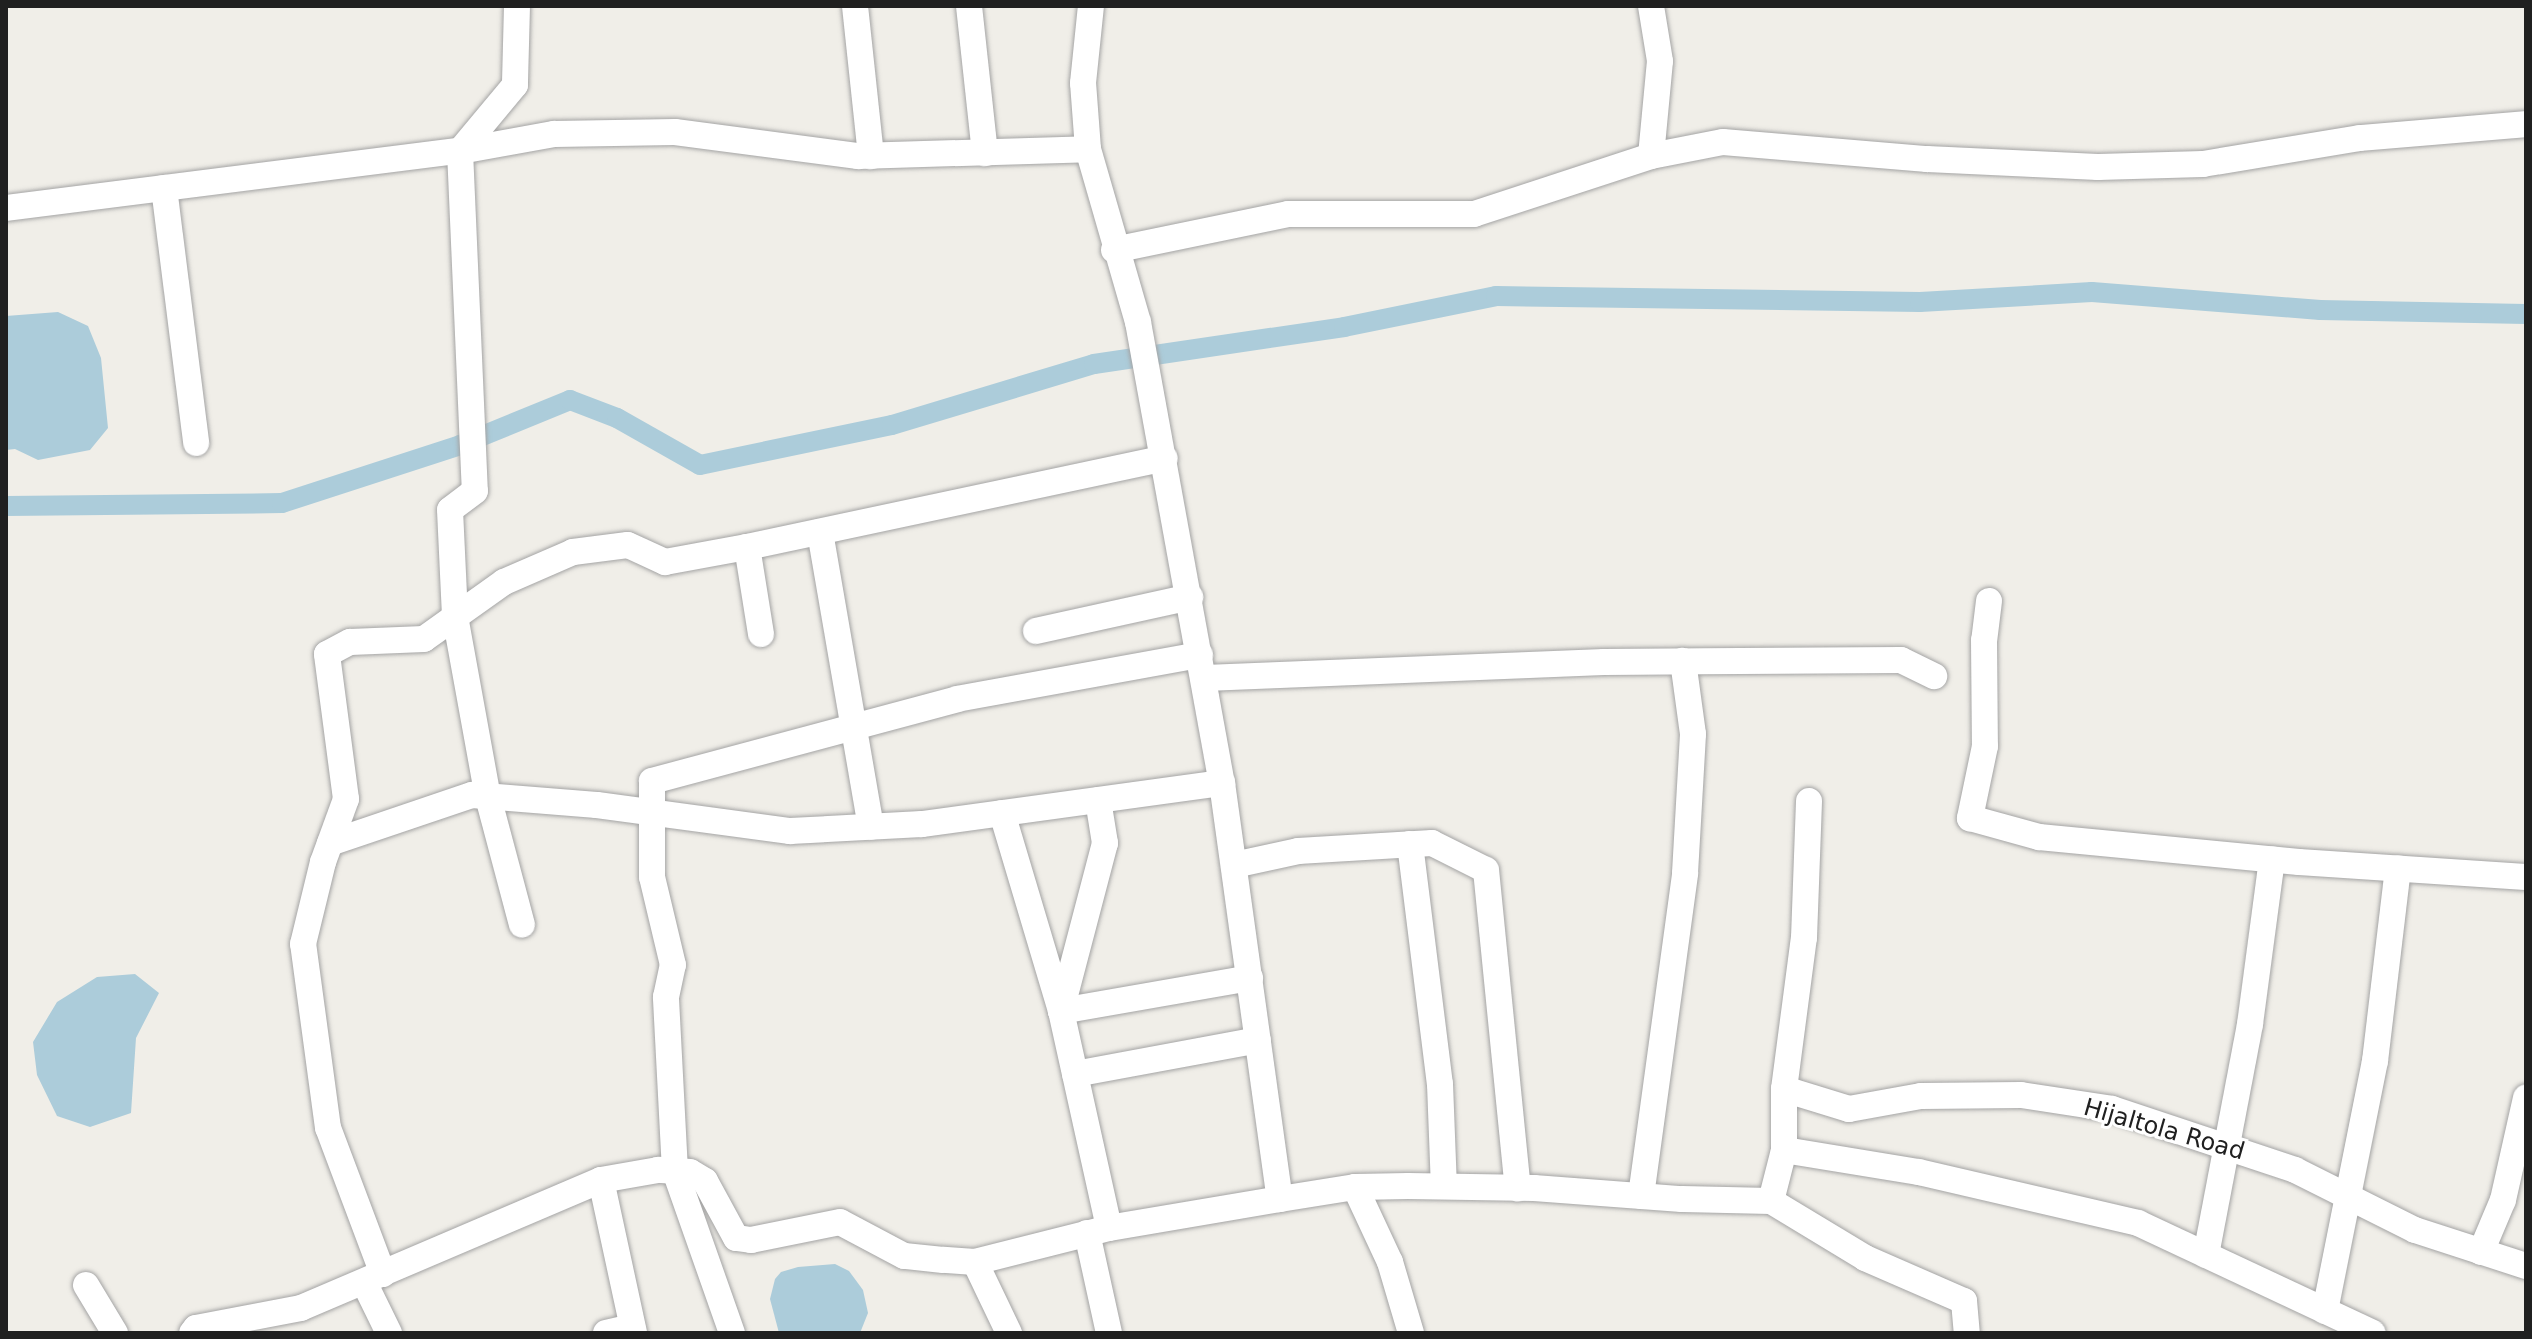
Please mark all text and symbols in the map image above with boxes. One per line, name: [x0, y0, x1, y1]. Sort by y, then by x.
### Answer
street label: Hijaltola Road: [2080, 1093, 2248, 1167]

